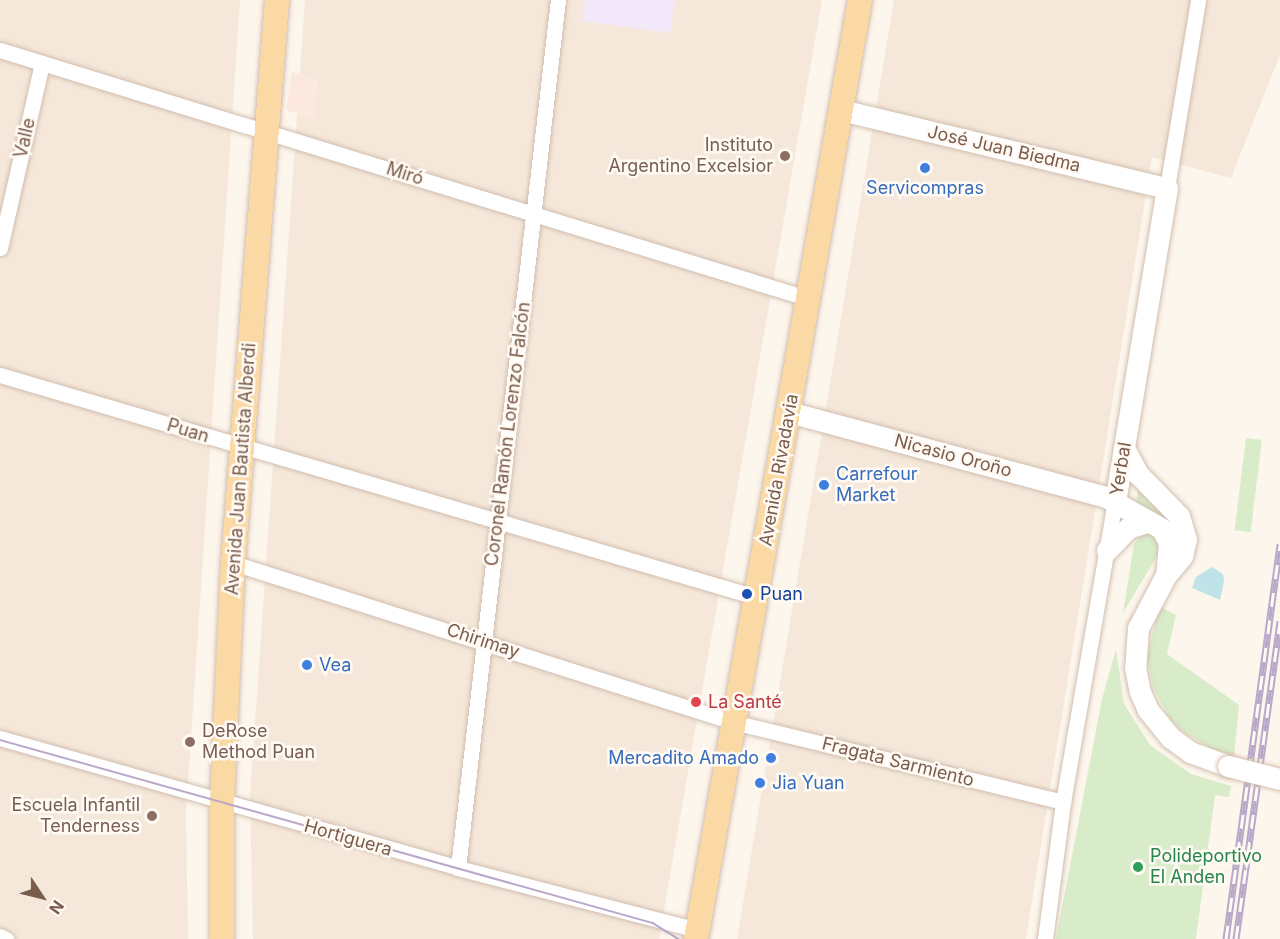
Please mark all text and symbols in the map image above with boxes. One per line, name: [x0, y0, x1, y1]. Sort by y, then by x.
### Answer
street label: Valle: [10, 116, 40, 160]
street label: José Juan Biedma: [925, 121, 1083, 177]
place label: Instituto Argentino Excelsior: [608, 135, 773, 178]
marker: Instituto Argentino Excelsior: [778, 149, 792, 163]
street label: Miró: [384, 158, 426, 190]
marker: Servicompras: [918, 161, 932, 175]
place label: Servicompras: [866, 177, 984, 199]
street label: Coronel Ramón Lorenzo Falcón: [481, 301, 535, 567]
street label: Avenida Juan Bautista Alberdi: [221, 342, 261, 596]
street label: Avenida Rivadavia: [755, 392, 803, 548]
street label: Puan: [164, 414, 212, 448]
street label: Nicasio Oroño: [892, 430, 1014, 482]
street label: Yerbal: [1106, 441, 1136, 497]
place label: Carrefour Market: [836, 464, 918, 506]
marker: Carrefour Market: [817, 478, 831, 492]
place label: Puan: [760, 583, 803, 605]
marker: Puan: [738, 585, 756, 603]
street label: Chirimay: [444, 619, 522, 663]
place label: Vea: [319, 654, 351, 676]
marker: Vea: [300, 658, 314, 672]
place label: La Santé: [708, 691, 782, 713]
marker: La Santé: [689, 695, 703, 709]
place label: DeRose Method Puan: [202, 721, 315, 764]
street label: Fragata Sarmiento: [820, 733, 976, 791]
marker: DeRose Method Puan: [183, 735, 197, 749]
place label: Mercadito Amado: [608, 747, 759, 769]
marker: Mercadito Amado: [764, 751, 778, 765]
place label: Jia Yuan: [772, 772, 845, 794]
marker: Jia Yuan: [753, 776, 767, 790]
place label: Escuela Infantil Tenderness: [12, 795, 140, 838]
marker: Escuela Infantil Tenderness: [145, 809, 159, 823]
street label: Hortiguera: [302, 815, 394, 861]
place label: Polideportivo El Anden: [1150, 846, 1262, 888]
marker: Polideportivo El Anden: [1131, 860, 1145, 874]
north arrow: [12, 867, 72, 927]
text: N: [45, 897, 68, 918]

